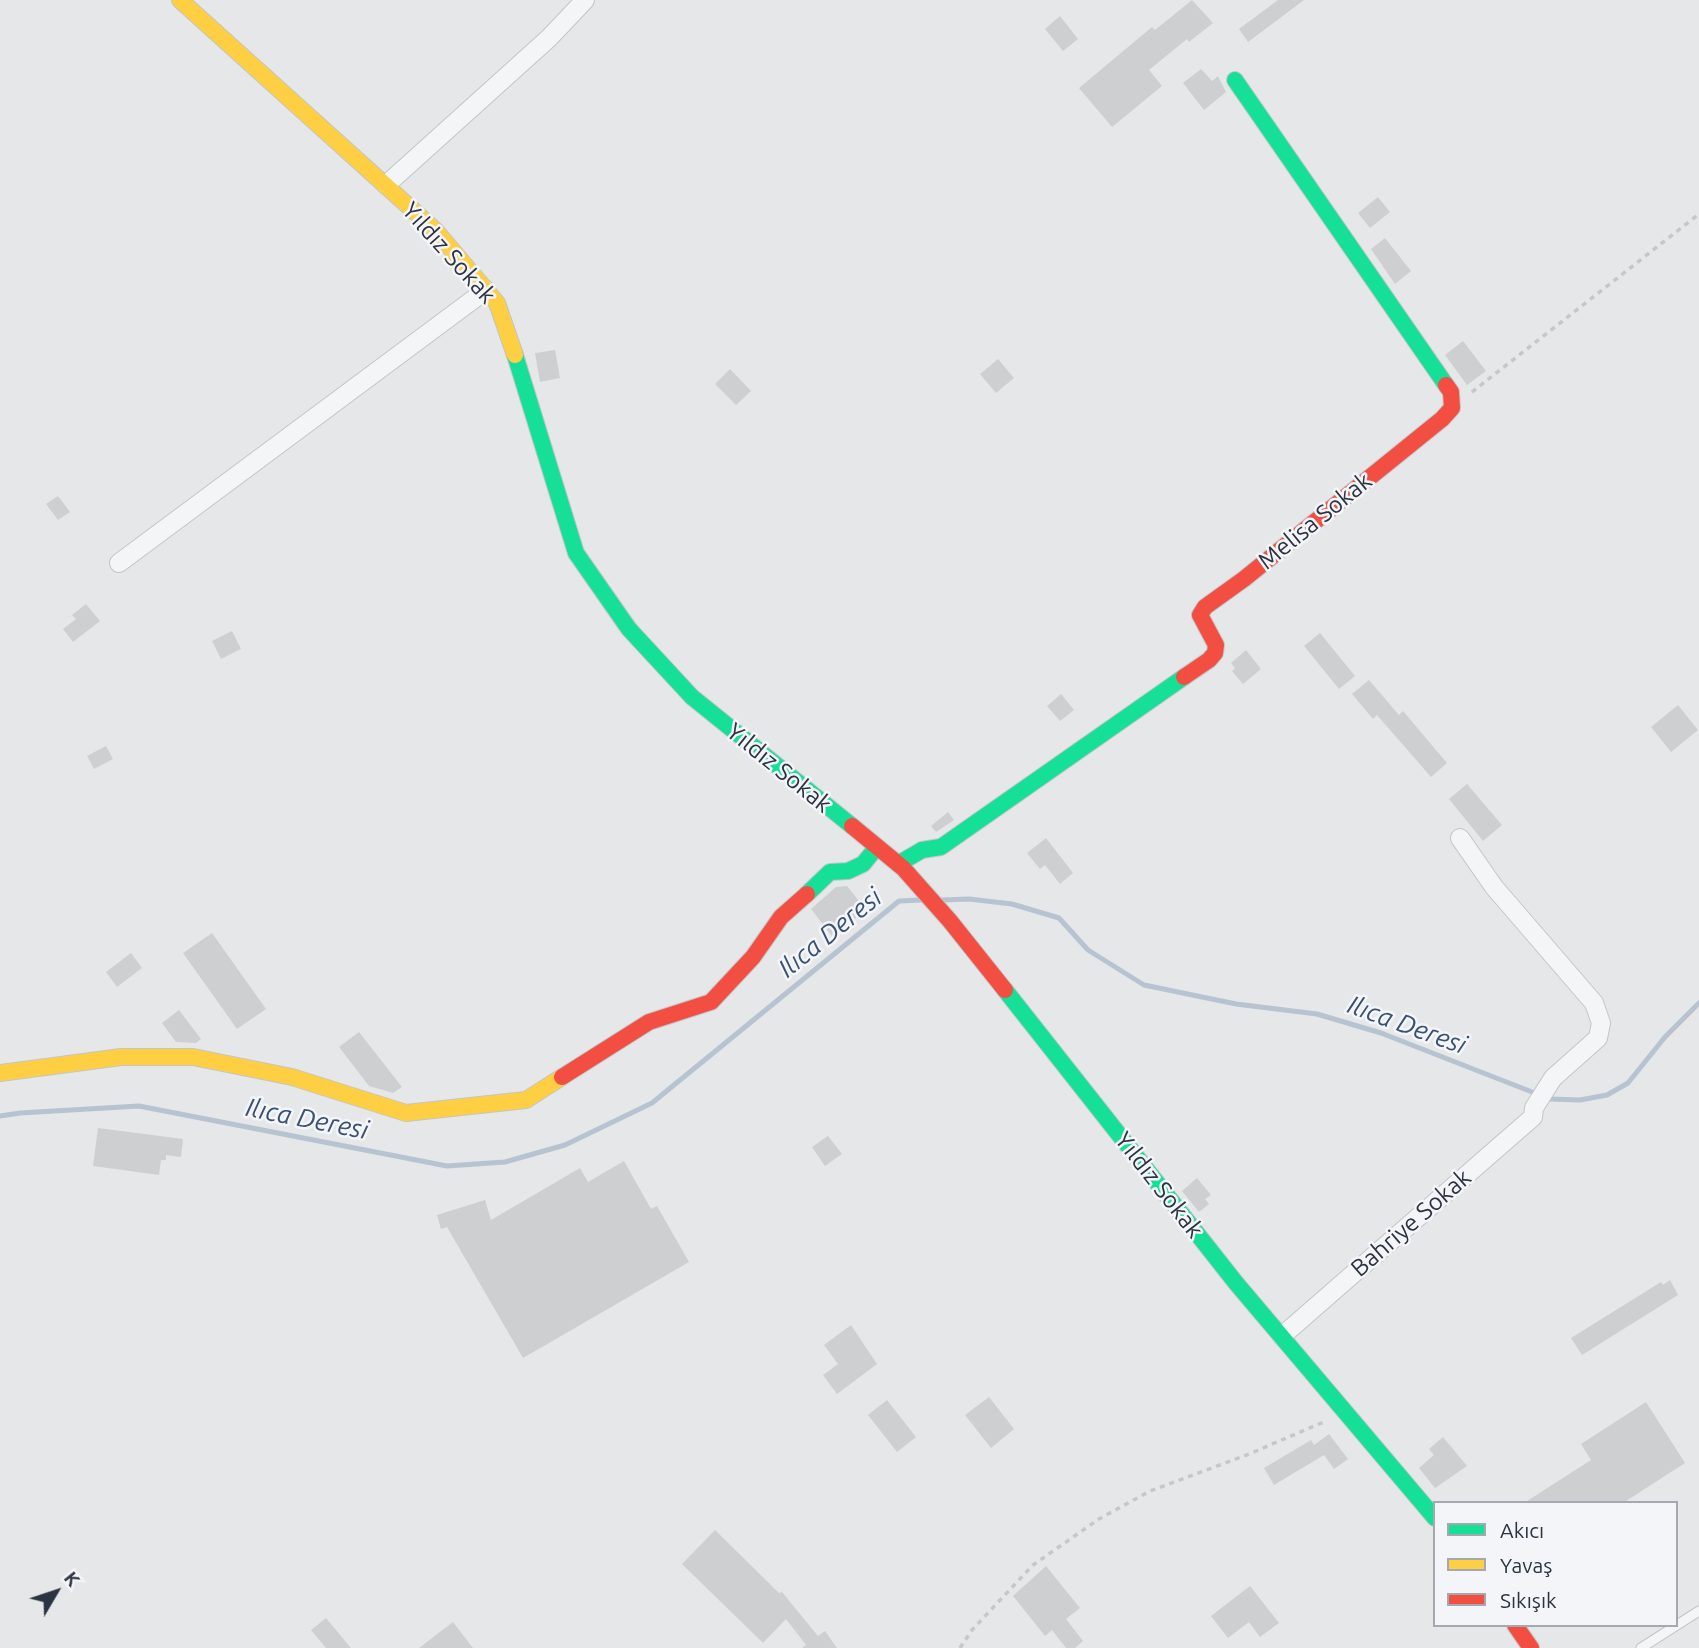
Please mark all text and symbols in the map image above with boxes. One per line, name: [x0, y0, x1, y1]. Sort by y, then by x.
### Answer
street label: Yıldız Sokak: [396, 196, 502, 310]
street label: Melisa Sokak: [1252, 466, 1378, 576]
street label: Yıldız Sokak: [721, 717, 837, 819]
water label: Ilıca Deresi: [772, 882, 888, 984]
water label: Ilıca Deresi: [1343, 989, 1471, 1061]
water label: Ilıca Deresi: [243, 1092, 371, 1146]
street label: Yıldız Sokak: [1109, 1126, 1209, 1244]
street label: Bahriye Sokak: [1345, 1163, 1477, 1283]
legend: [1433, 1501, 1678, 1627]
text: Akıcı: [1500, 1518, 1544, 1542]
text: Yavaş: [1500, 1553, 1552, 1577]
north arrow: [21, 1557, 91, 1627]
text: K: [60, 1567, 85, 1591]
text: Sıkışık: [1500, 1588, 1557, 1612]

